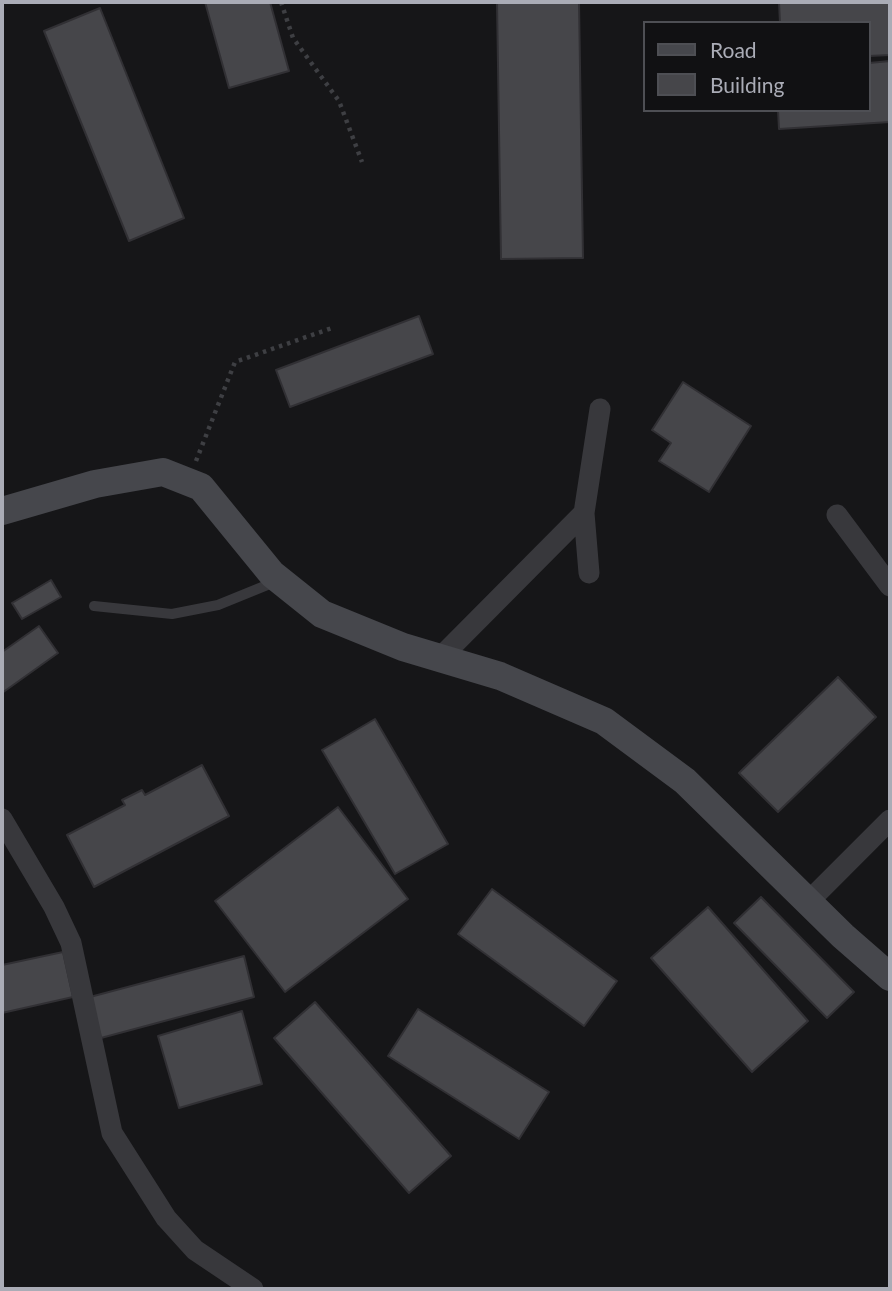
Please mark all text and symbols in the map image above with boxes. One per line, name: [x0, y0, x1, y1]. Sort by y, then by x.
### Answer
legend: [644, 21, 871, 112]
text: Road: [710, 37, 757, 62]
text: Building: [710, 72, 785, 97]

